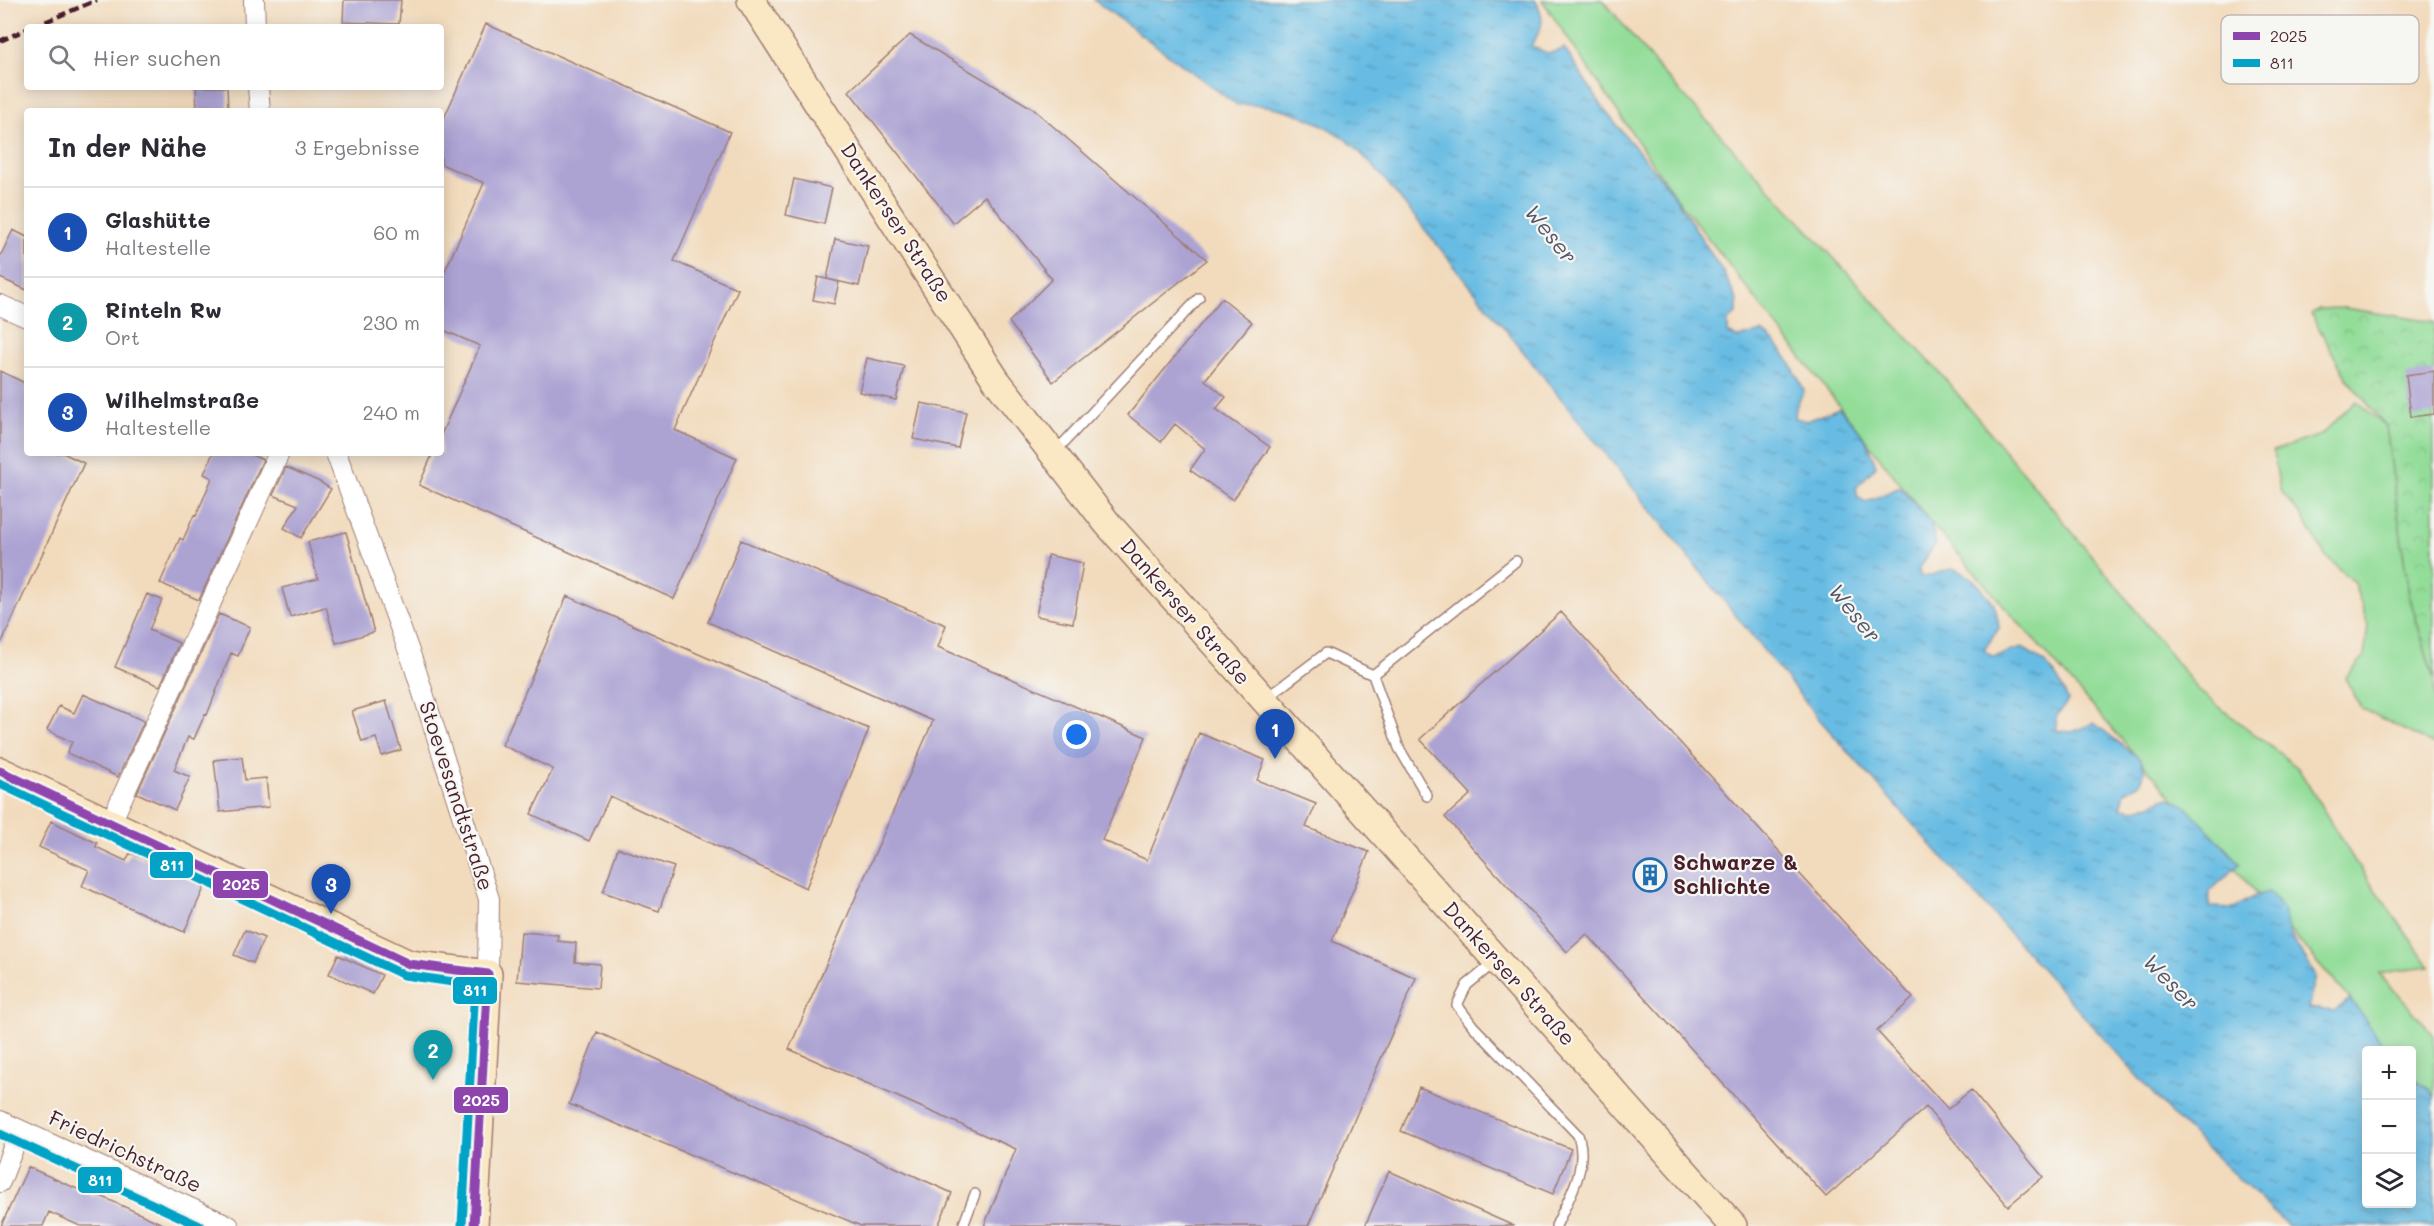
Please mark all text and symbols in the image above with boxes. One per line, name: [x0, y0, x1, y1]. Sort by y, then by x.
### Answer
legend: [2221, 15, 2419, 84]
search box: [24, 24, 444, 90]
text: 2025: [2270, 25, 2307, 46]
icon: search: [45, 41, 78, 74]
text: Hier suchen: [93, 43, 221, 72]
text: 811: [2270, 52, 2294, 73]
text: In der Nähe: [48, 130, 207, 164]
text: 3 Ergebnisse: [295, 134, 420, 160]
street label: Dankerser Straße: [835, 137, 959, 307]
water label: Weser: [1519, 198, 1584, 269]
text: Glashütte: [105, 205, 211, 234]
text: 1: [63, 219, 72, 245]
text: 60 m: [373, 219, 420, 245]
text: Haltestelle: [105, 234, 211, 260]
text: Rinteln Rw: [105, 295, 222, 324]
text: 2: [62, 309, 73, 335]
text: 230 m: [362, 309, 420, 335]
text: Ort: [105, 324, 140, 350]
text: Wilhelmstraße: [105, 385, 259, 414]
text: 3: [62, 399, 74, 425]
text: 240 m: [362, 399, 420, 425]
text: Haltestelle: [105, 414, 211, 440]
street label: Dankerser Straße: [1115, 532, 1257, 690]
water label: Weser: [1823, 577, 1888, 648]
street label: Stoevesandtstraße: [414, 697, 501, 894]
pin: 1: [1256, 710, 1294, 759]
your location: [1062, 720, 1091, 749]
place label: Schwarze & Schlichte: [1673, 848, 1799, 899]
line badge: 811: [149, 851, 194, 879]
text: 811: [160, 854, 184, 875]
building icon: Schwarze & Schlichte: [1632, 857, 1668, 893]
pin: 3: [312, 864, 350, 914]
line badge: 2025: [212, 870, 269, 899]
text: 2025: [222, 873, 260, 894]
street label: Dankerser Straße: [1438, 895, 1582, 1051]
water label: Weser: [2137, 947, 2206, 1016]
line badge: 811: [452, 976, 498, 1005]
text: 811: [463, 979, 487, 1000]
pin: 2: [414, 1030, 452, 1080]
map controls: [2362, 1046, 2416, 1208]
button: +: [2362, 1046, 2416, 1100]
line badge: 2025: [453, 1086, 509, 1114]
text: 2025: [462, 1089, 500, 1110]
button: −: [2362, 1100, 2416, 1154]
street label: Friedrichstraße: [45, 1103, 206, 1198]
button: layers: [2362, 1154, 2416, 1208]
line badge: 811: [77, 1166, 123, 1194]
text: 811: [88, 1169, 112, 1190]

